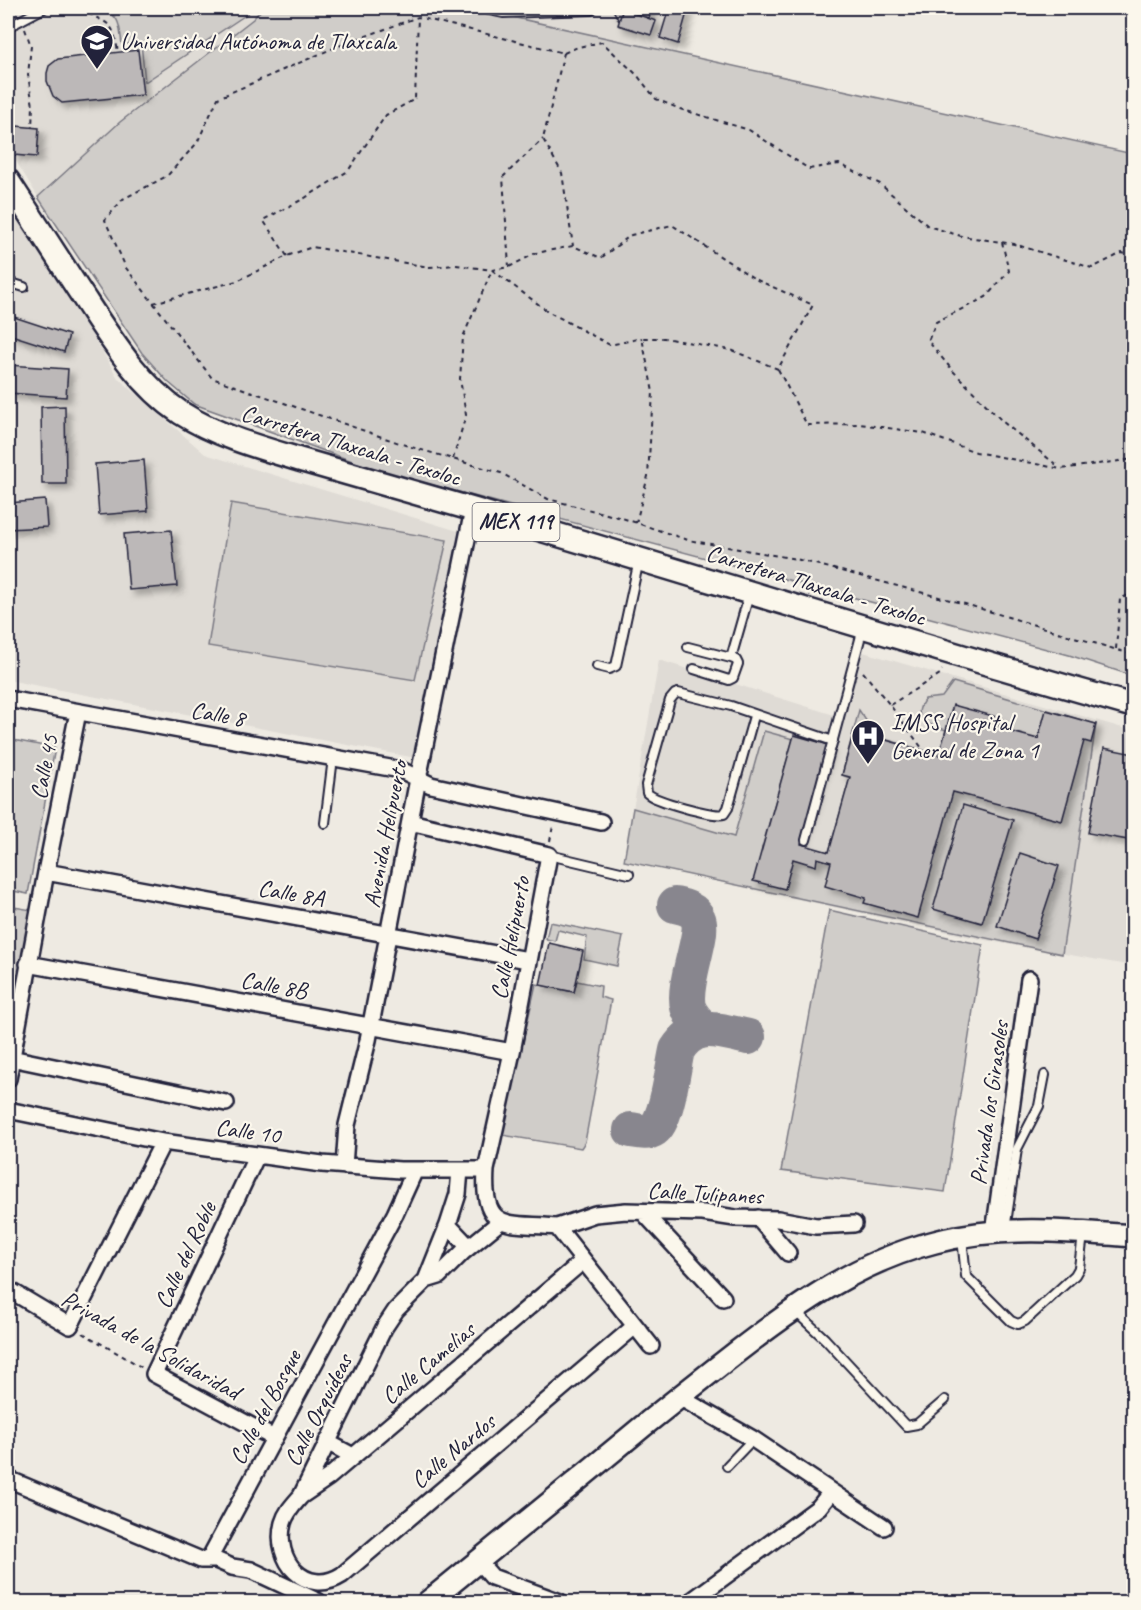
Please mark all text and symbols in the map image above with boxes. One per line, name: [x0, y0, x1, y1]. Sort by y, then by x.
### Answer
school or university icon: Universidad Autónoma de Tlaxcala: [79, 23, 115, 70]
place label: Universidad Autónoma de Tlaxcala: [120, 26, 398, 56]
street label: Carretera Tlaxcala - Texoloc: [238, 397, 465, 493]
road number: MEX 119: [472, 503, 560, 541]
street label: Carretera Tlaxcala - Texoloc: [703, 537, 930, 633]
street label: Calle 8: [189, 695, 250, 734]
place label: IMSS Hospital General de Zona 1: [891, 707, 1040, 765]
hospital icon: IMSS Hospital General de Zona 1: [850, 718, 886, 765]
street label: Calle 45: [23, 731, 65, 802]
street label: Avenida Helipuerto: [356, 756, 414, 910]
street label: Calle 8A: [256, 872, 327, 914]
street label: Calle Helipuerto: [483, 873, 537, 1002]
street label: Calle 8B: [238, 964, 311, 1006]
street label: Privada los Girasoles: [963, 1017, 1016, 1187]
street label: Calle 10: [214, 1112, 285, 1151]
street label: Calle Tulipanes: [647, 1175, 765, 1211]
street label: Calle del Roble: [147, 1195, 224, 1313]
street label: Privada de la Solidaridad: [56, 1283, 249, 1408]
street label: Calle Camelias: [375, 1314, 482, 1411]
street label: Calle del Bosque: [222, 1343, 309, 1469]
street label: Calle Orquídeas: [277, 1347, 360, 1471]
street label: Calle Nardos: [404, 1406, 503, 1495]

